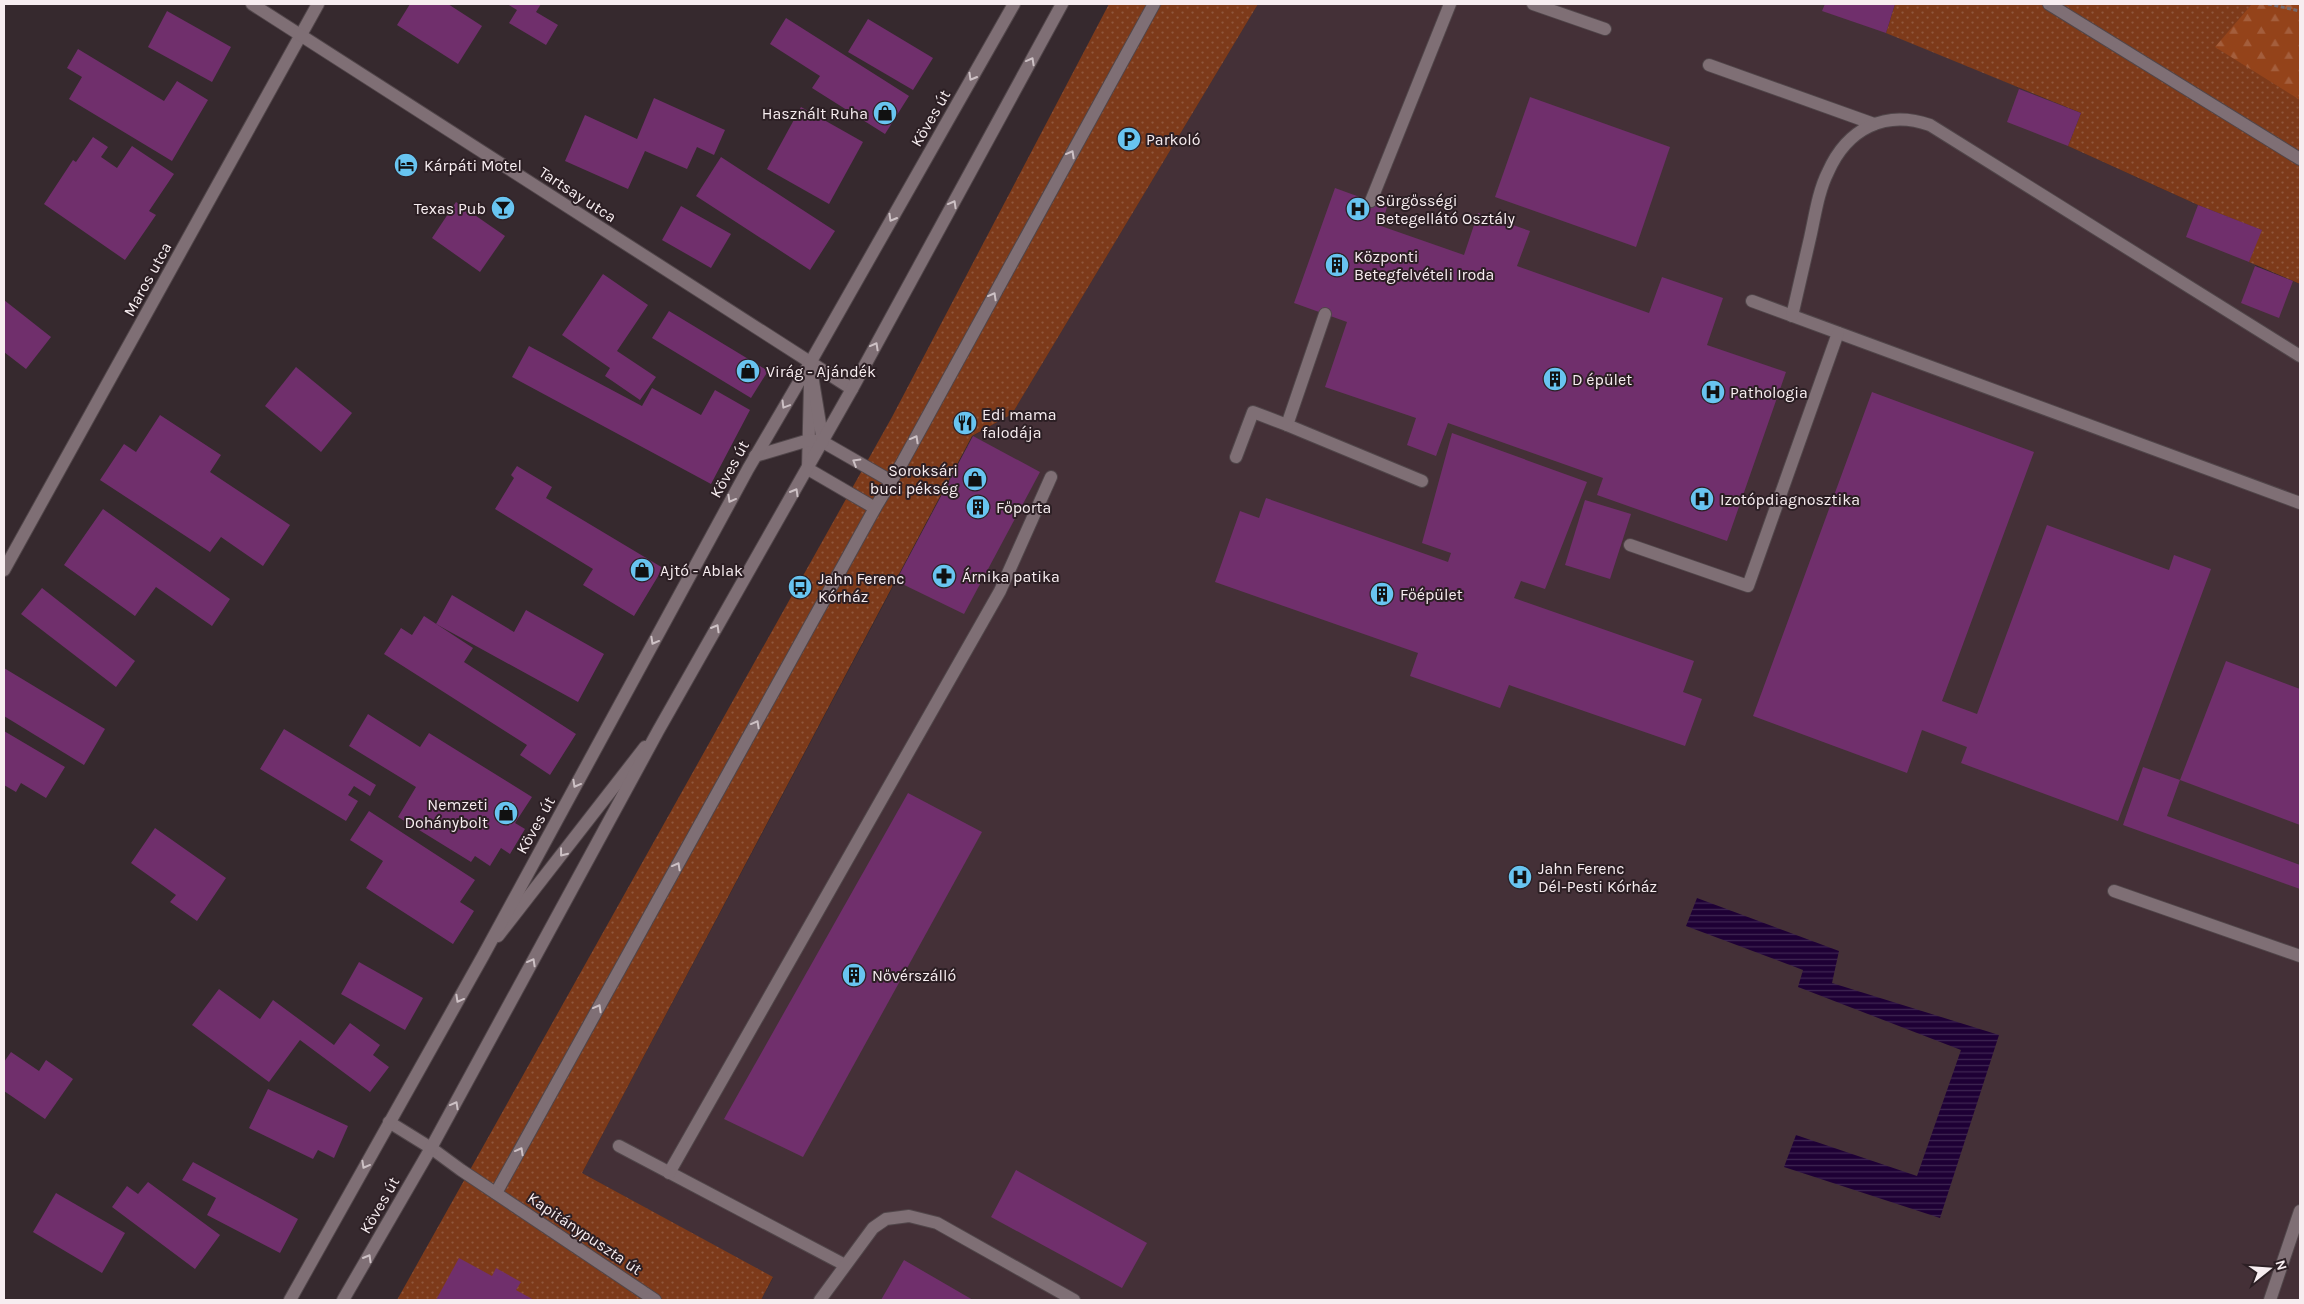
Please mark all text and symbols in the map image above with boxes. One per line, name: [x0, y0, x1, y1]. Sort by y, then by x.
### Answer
one-way arrow: [1025, 57, 1035, 66]
one-way arrow: [969, 71, 979, 80]
street label: Köves út: [907, 86, 954, 150]
shop icon: Használt Ruha: [872, 100, 898, 126]
place label: Használt Ruha: [762, 104, 868, 123]
parking icon: Parkoló: [1116, 126, 1142, 152]
place label: Parkoló: [1146, 130, 1200, 149]
one-way arrow: [1065, 150, 1075, 159]
hotel icon: Kárpáti Motel: [393, 152, 419, 178]
place label: Kárpáti Motel: [424, 156, 522, 175]
street label: Tartsay utca: [535, 162, 620, 226]
place label: Sürgősségi Betegellátó Osztály: [1376, 191, 1516, 228]
bar icon: Texas Pub: [490, 195, 516, 221]
hospital icon: Sürgősségi Betegellátó Osztály: [1345, 196, 1371, 222]
place label: Texas Pub: [414, 199, 486, 218]
one-way arrow: [947, 200, 957, 209]
one-way arrow: [889, 213, 899, 222]
street label: Maros utca: [119, 239, 176, 320]
place label: Központi Betegfelvételi Iroda: [1354, 247, 1494, 284]
building icon: Központi Betegfelvételi Iroda: [1324, 252, 1350, 278]
one-way arrow: [987, 293, 997, 302]
one-way arrow: [869, 343, 879, 352]
shop icon: Virág - Ajándék: [735, 358, 761, 384]
place label: Virág - Ajándék: [766, 362, 876, 381]
building icon: D épület: [1542, 366, 1568, 392]
place label: D épület: [1572, 370, 1632, 389]
hospital icon: Pathologia: [1700, 379, 1726, 405]
place label: Pathologia: [1730, 383, 1808, 402]
one-way arrow: [782, 400, 792, 409]
place label: Edi mama falodája: [982, 405, 1057, 442]
restaurant icon: Edi mama falodája: [952, 410, 978, 436]
one-way arrow: [909, 435, 919, 444]
street label: Köves út: [706, 437, 753, 501]
one-way arrow: [853, 458, 862, 468]
place label: Soroksári buci pékség: [870, 461, 958, 498]
shop icon: Soroksári buci pékség: [962, 466, 988, 492]
hospital icon: Izotópdiagnosztika: [1689, 486, 1715, 512]
one-way arrow: [788, 488, 798, 497]
place label: Izotópdiagnosztika: [1720, 490, 1860, 509]
one-way arrow: [728, 493, 738, 502]
building icon: Főporta: [965, 494, 991, 520]
place label: Főporta: [996, 498, 1051, 517]
shop icon: Ajtó - Ablak: [629, 557, 655, 583]
place label: Ajtó - Ablak: [660, 561, 743, 580]
pharmacy icon: Árnika patika: [931, 563, 957, 589]
place label: Árnika patika: [962, 567, 1060, 586]
place label: Jahn Ferenc Kórház: [818, 569, 904, 606]
bus stop icon: Jahn Ferenc Kórház: [787, 574, 813, 600]
building icon: Főépület: [1369, 581, 1395, 607]
place label: Főépület: [1400, 585, 1463, 604]
one-way arrow: [710, 624, 720, 633]
one-way arrow: [650, 636, 660, 645]
one-way arrow: [750, 721, 760, 730]
one-way arrow: [572, 779, 582, 788]
street label: Köves út: [512, 793, 559, 857]
place label: Nemzeti Dohánybolt: [404, 795, 488, 832]
shop icon: Nemzeti Dohánybolt: [493, 800, 519, 826]
one-way arrow: [560, 847, 569, 856]
place label: Jahn Ferenc Dél-Pesti Kórház: [1538, 859, 1657, 896]
one-way arrow: [671, 863, 681, 872]
hospital icon: Jahn Ferenc Dél-Pesti Kórház: [1507, 864, 1533, 890]
one-way arrow: [526, 958, 536, 967]
building icon: Nővérszálló: [841, 962, 867, 988]
place label: Nővérszálló: [872, 966, 956, 985]
one-way arrow: [455, 993, 465, 1002]
one-way arrow: [592, 1005, 602, 1014]
one-way arrow: [448, 1101, 458, 1110]
one-way arrow: [513, 1147, 523, 1156]
one-way arrow: [362, 1159, 372, 1168]
street label: Köves út: [356, 1173, 403, 1237]
street label: Kapitánypuszta út: [524, 1188, 646, 1279]
north arrow: [2244, 1244, 2294, 1294]
one-way arrow: [361, 1254, 371, 1263]
text: N: [2271, 1258, 2291, 1273]

